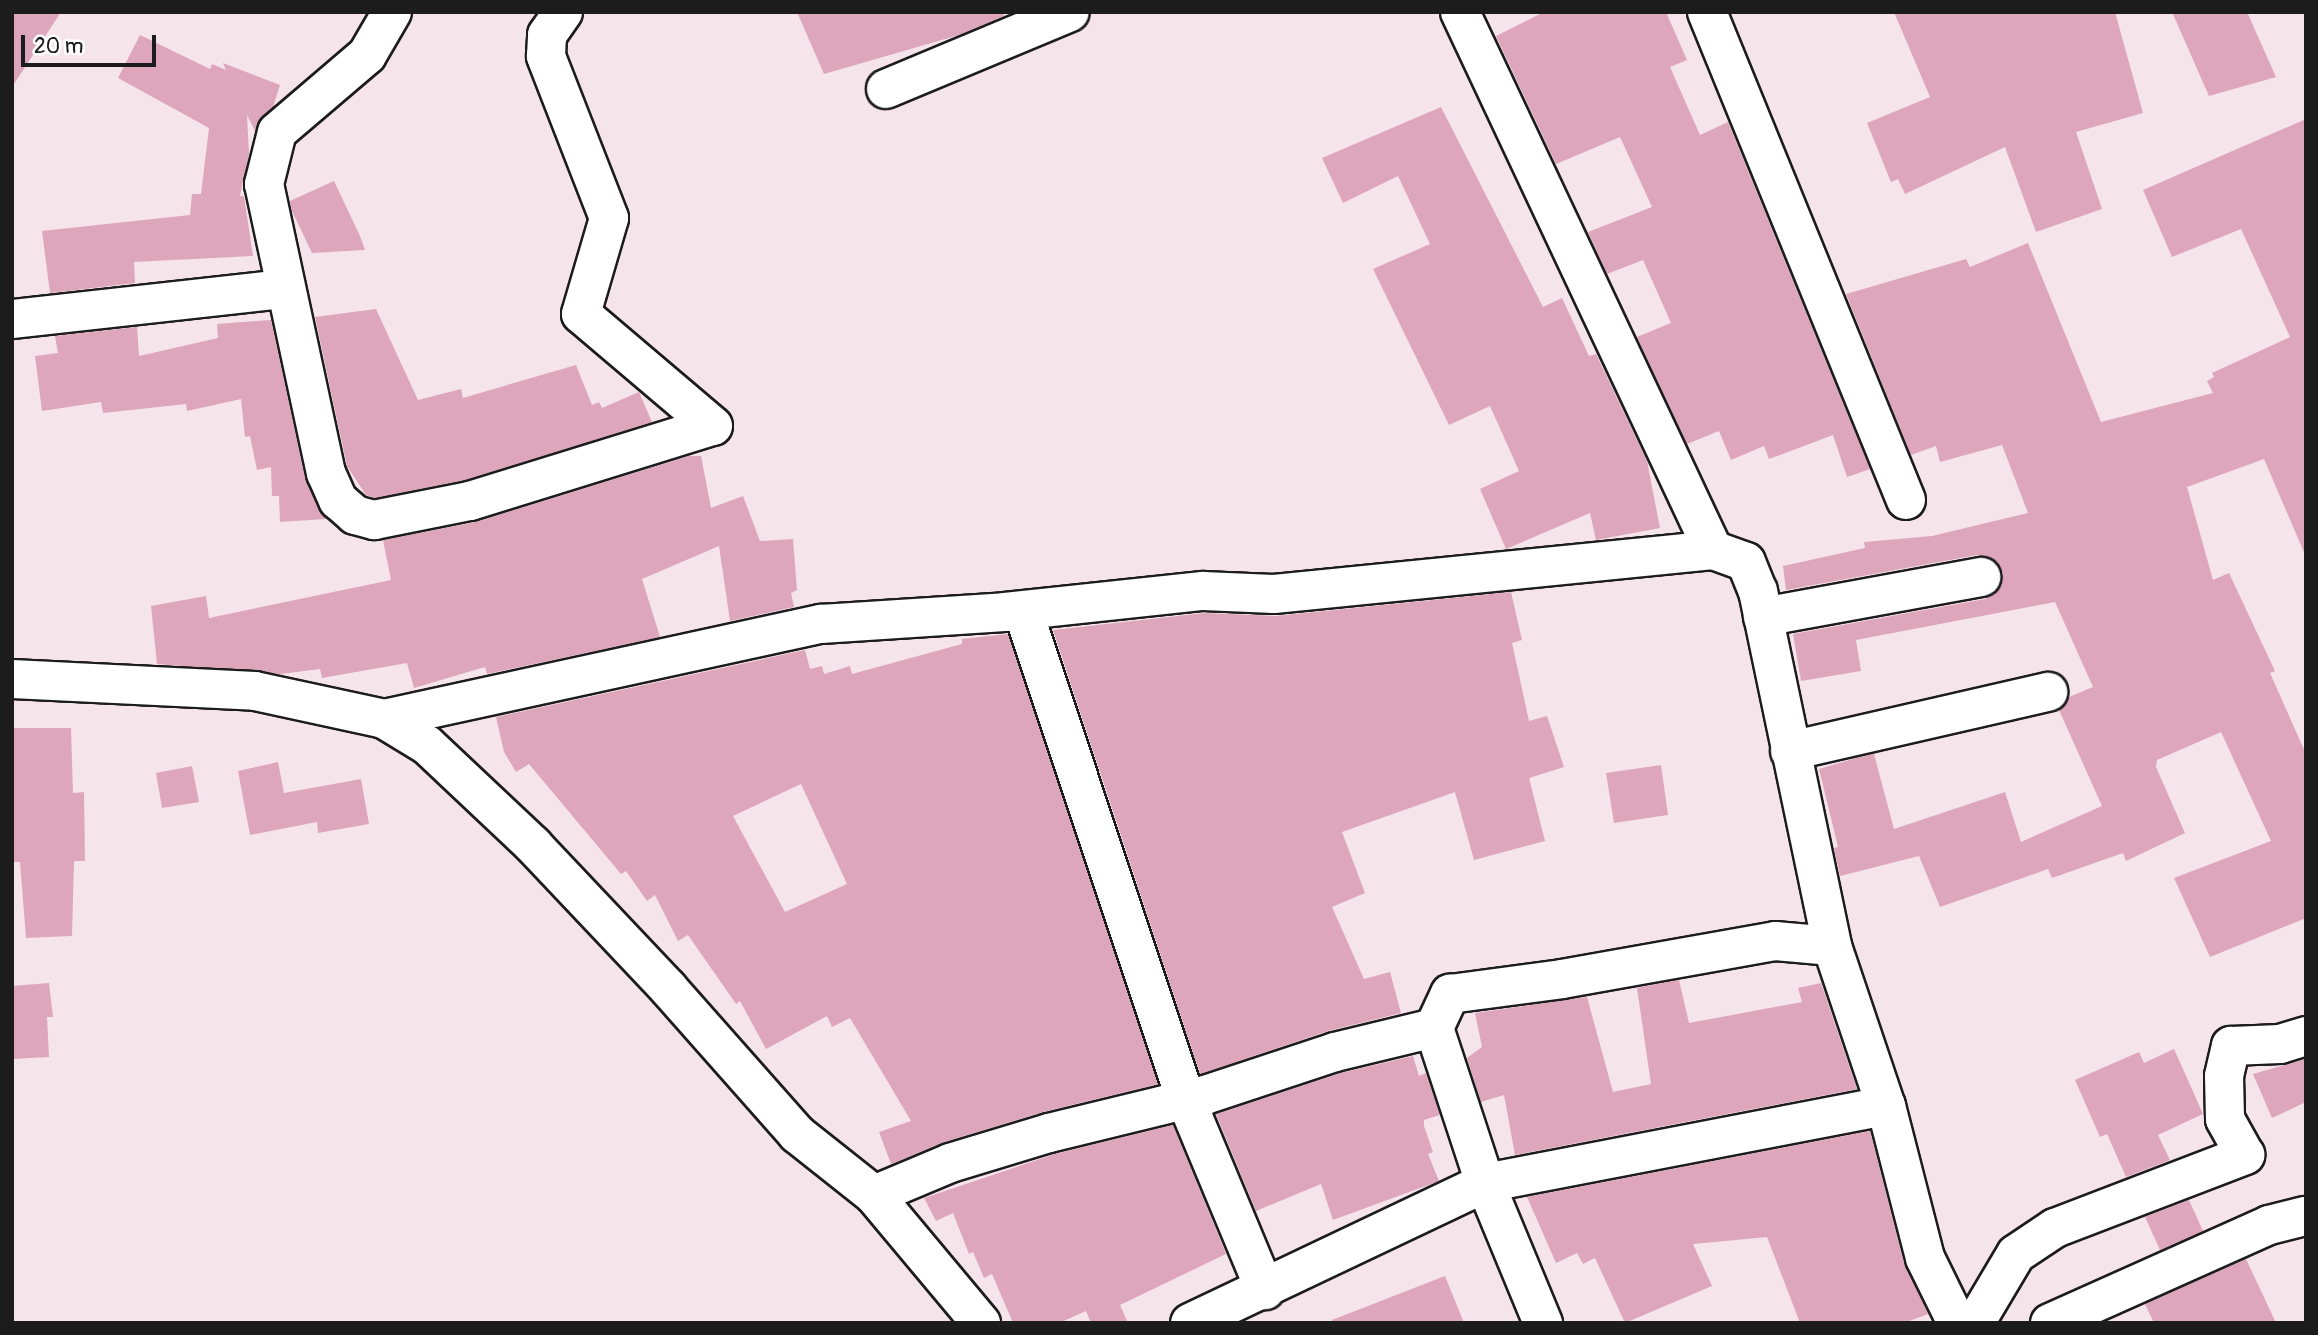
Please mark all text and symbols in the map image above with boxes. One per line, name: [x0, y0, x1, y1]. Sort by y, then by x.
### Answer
scale bar: [24, 21, 159, 65]
text: 20 m: [34, 33, 83, 60]

